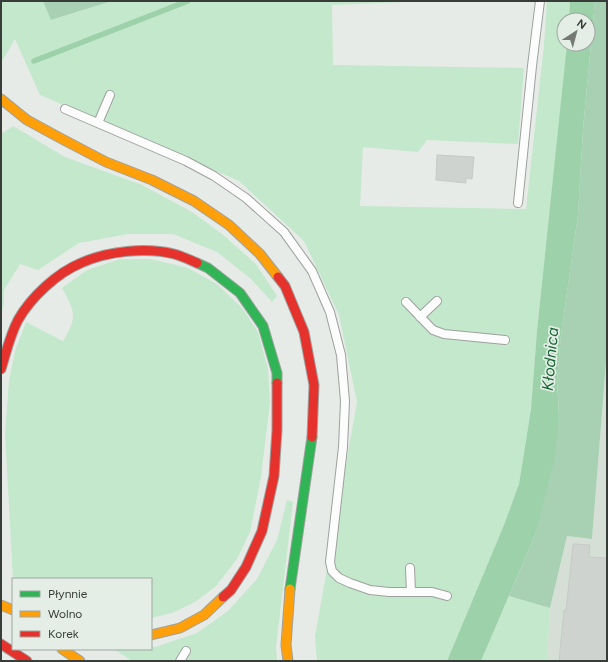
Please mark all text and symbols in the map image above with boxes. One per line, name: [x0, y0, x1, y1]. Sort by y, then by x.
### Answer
north arrow: [556, 12, 596, 52]
text: N: [574, 17, 589, 32]
water label: Kłodnica: [538, 326, 562, 392]
legend: [12, 578, 152, 650]
text: Płynnie: [48, 587, 88, 601]
text: Wolno: [48, 607, 82, 621]
text: Korek: [48, 627, 79, 641]

